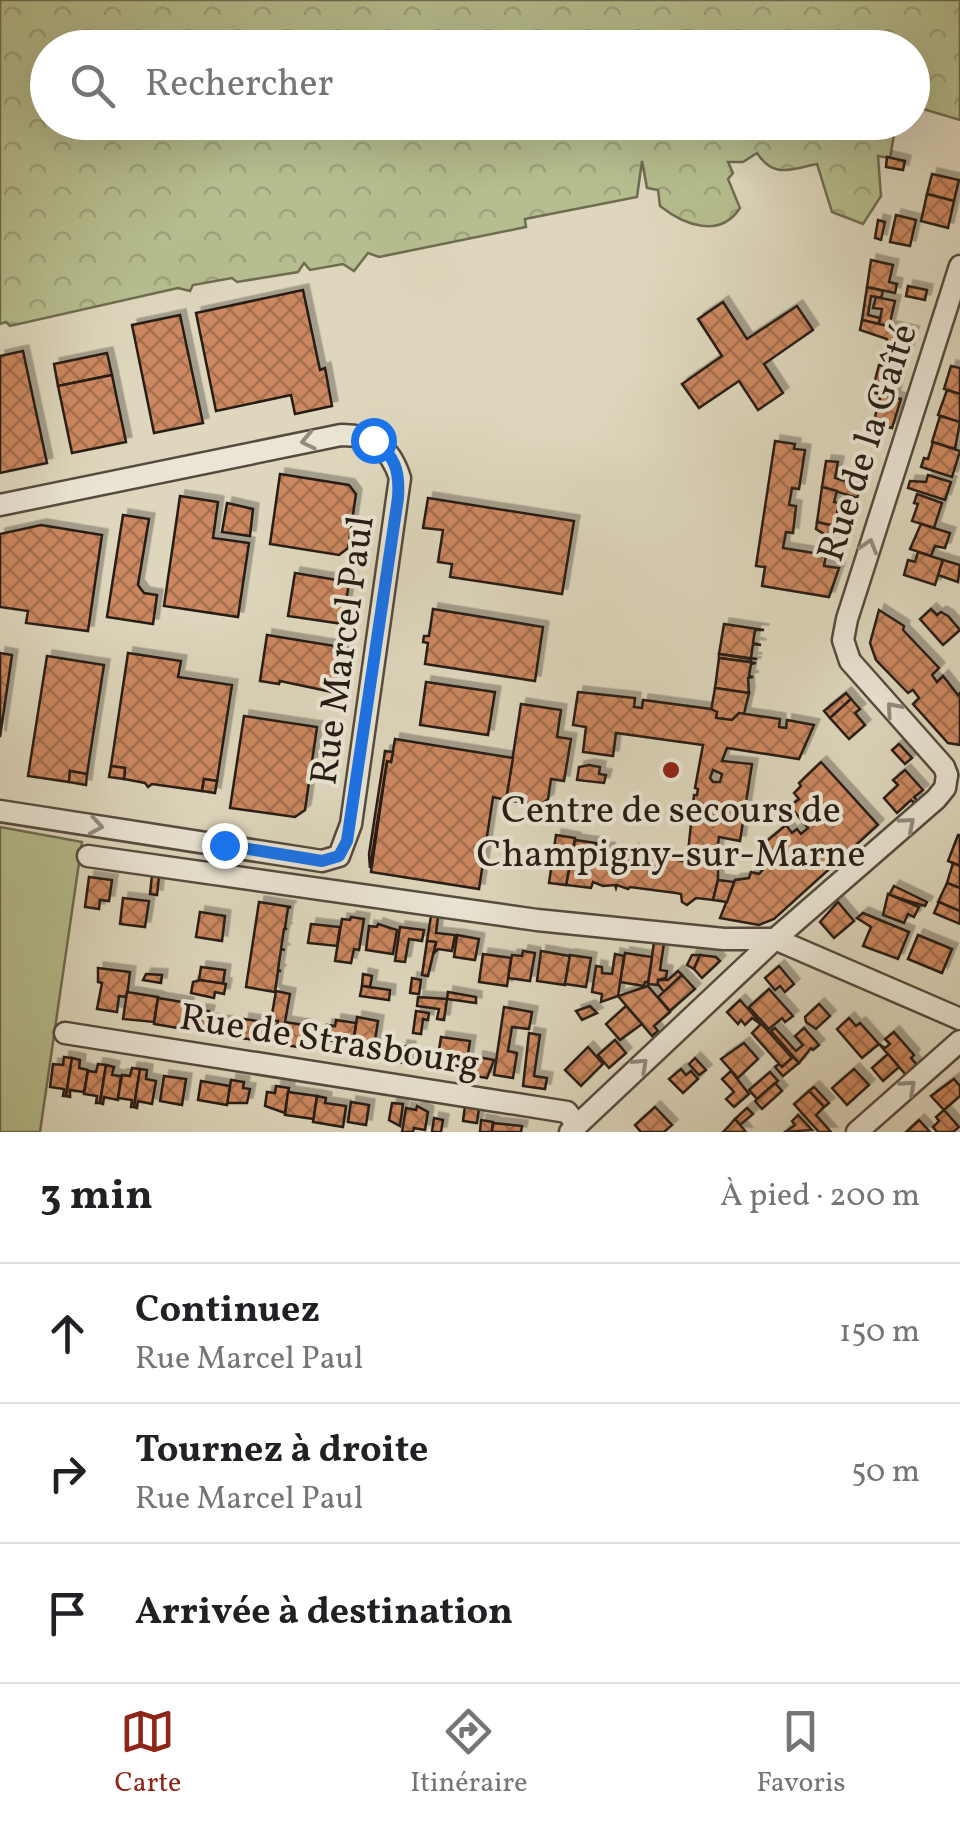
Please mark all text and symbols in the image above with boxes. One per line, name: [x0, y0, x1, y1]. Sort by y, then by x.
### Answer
search box: [30, 30, 930, 140]
icon: search: [65, 58, 120, 113]
text: Rechercher: [145, 59, 333, 112]
street label: Rue de la Gaîté: [806, 317, 933, 569]
route start: [351, 418, 397, 464]
one-way arrow: [300, 430, 317, 451]
street label: Rue Marcel Paul: [299, 513, 390, 788]
one-way arrow: [858, 538, 878, 555]
one-way arrow: [886, 702, 904, 721]
marker: Centre de secours de Champigny-sur-Marne: [660, 759, 682, 781]
place label: Centre de secours de Champigny-sur-Marne: [477, 786, 865, 883]
one-way arrow: [88, 815, 105, 836]
one-way arrow: [896, 817, 915, 835]
route end: [202, 823, 248, 869]
street label: Rue de Strasbourg: [176, 993, 483, 1092]
one-way arrow: [629, 1059, 647, 1077]
one-way arrow: [897, 1080, 916, 1098]
text: 3 min: [40, 1168, 153, 1227]
text: À pied · 200 m: [720, 1175, 920, 1219]
text: Continuez: [135, 1285, 320, 1338]
icon: ahead: [40, 1306, 95, 1361]
text: 150 m: [839, 1311, 920, 1355]
text: Rue Marcel Paul: [135, 1338, 363, 1382]
text: Tournez à droite: [135, 1425, 428, 1478]
icon: right: [40, 1446, 95, 1501]
text: 50 m: [851, 1451, 920, 1495]
text: Rue Marcel Paul: [135, 1478, 363, 1522]
icon: arrive: [40, 1586, 95, 1641]
text: Arrivée à destination: [135, 1587, 513, 1640]
tab: Carte: [114, 1704, 181, 1803]
tab: Itinéraire: [410, 1704, 528, 1803]
tab: Favoris: [757, 1704, 845, 1803]

